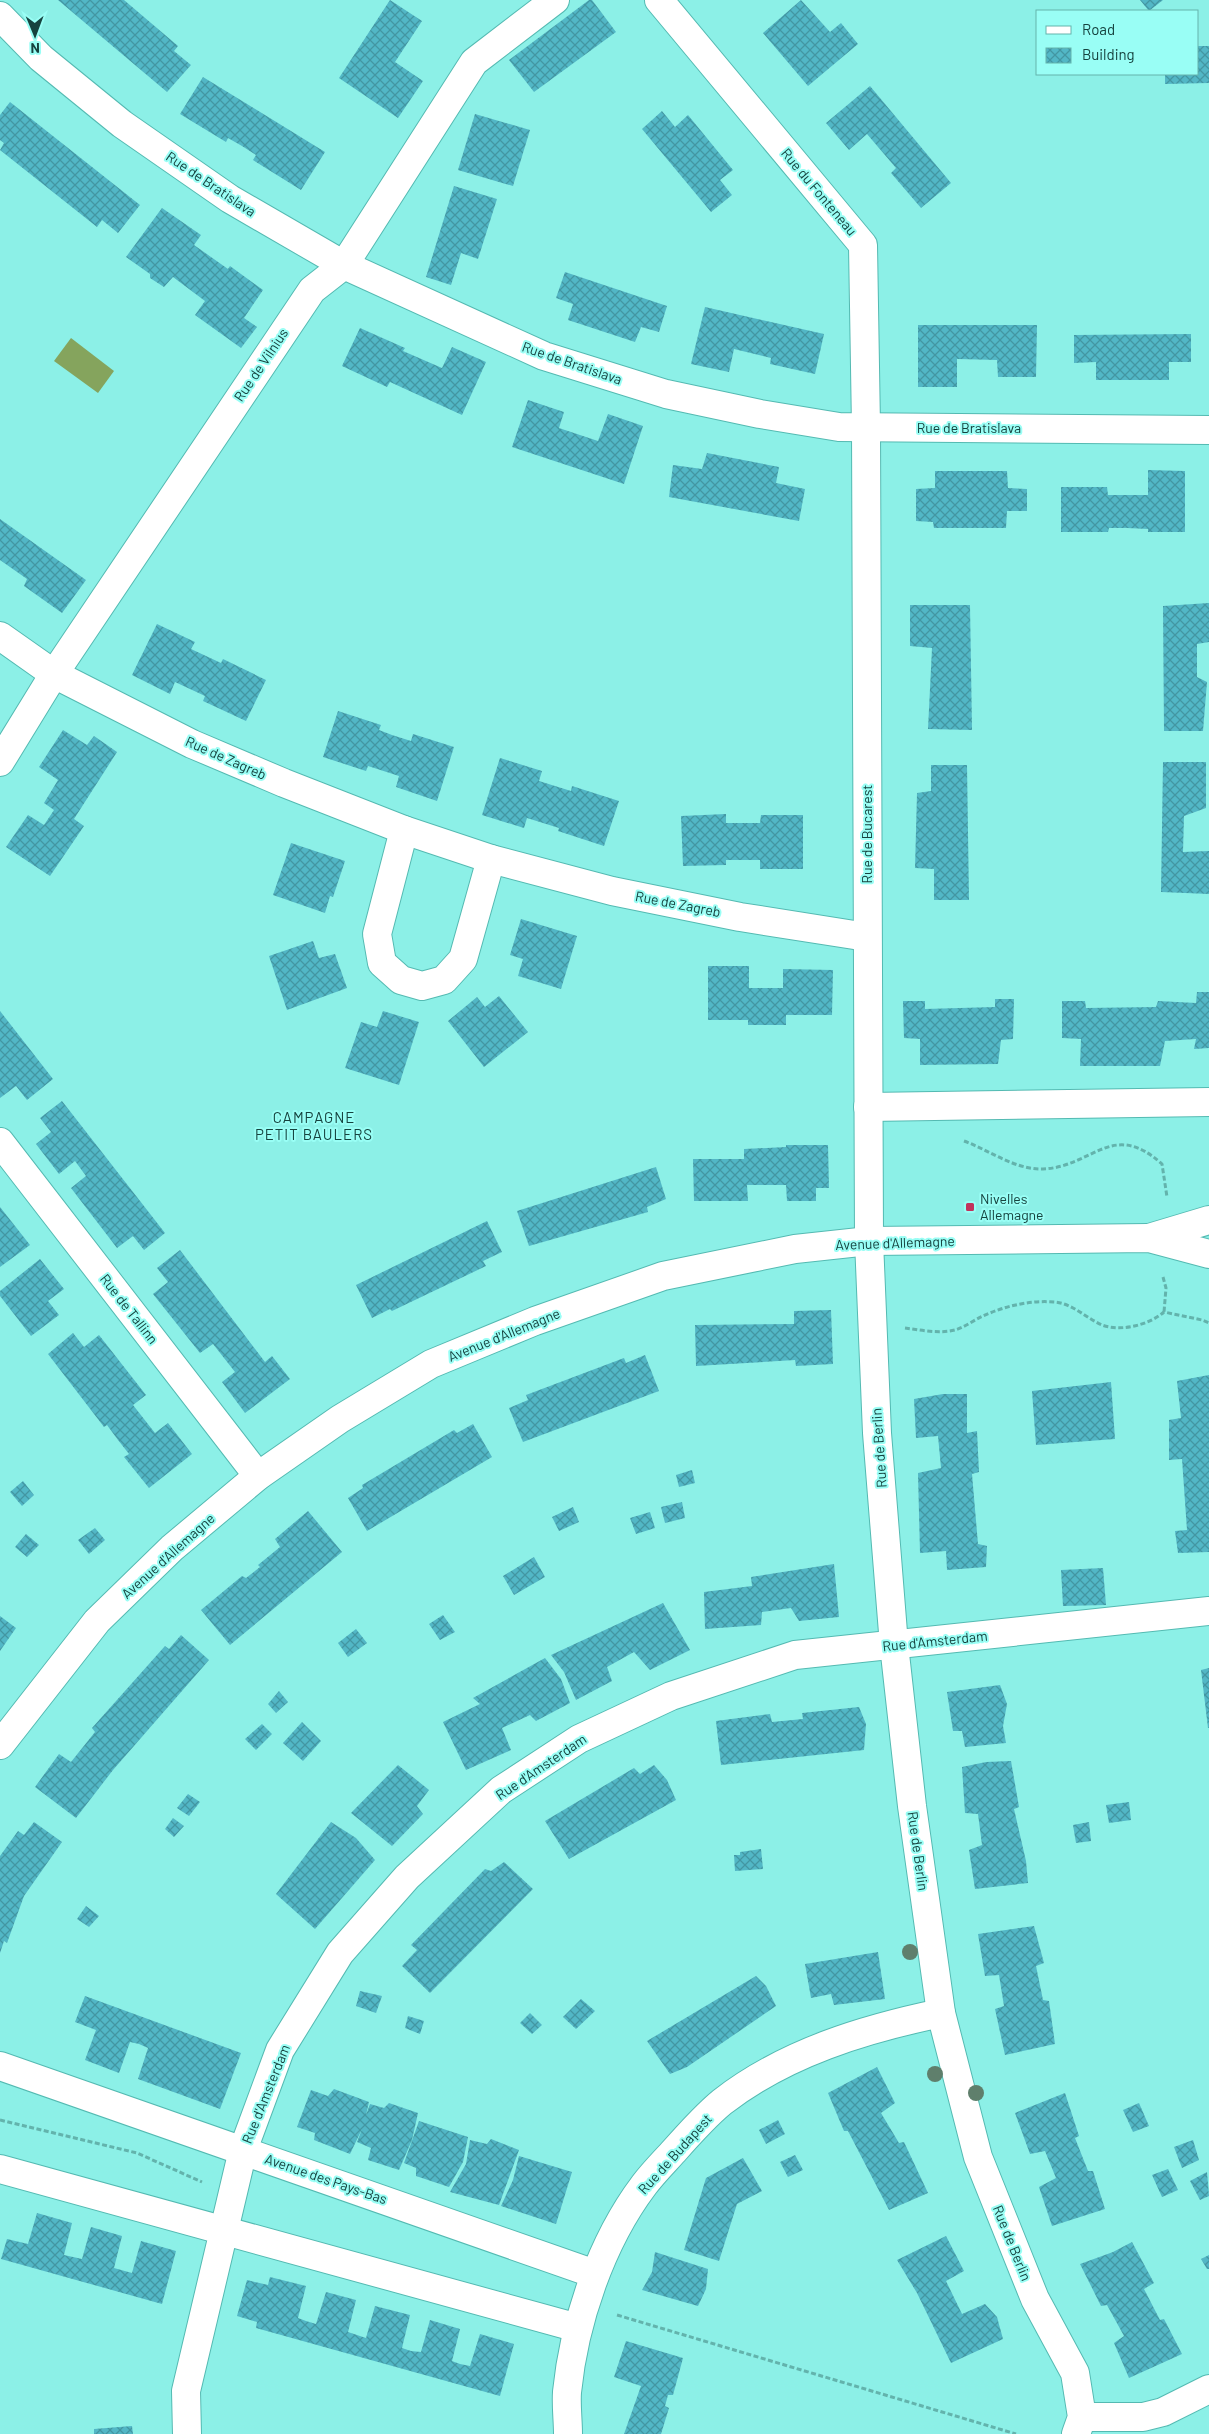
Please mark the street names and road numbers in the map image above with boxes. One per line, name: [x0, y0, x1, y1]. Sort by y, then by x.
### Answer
street label: Rue du Fonteneau: [778, 145, 861, 239]
street label: Rue de Bratislava: [163, 147, 259, 220]
street label: Rue de Vilnius: [230, 325, 291, 405]
street label: Rue de Bratislava: [520, 337, 624, 388]
street label: Rue de Bratislava: [917, 419, 1021, 436]
street label: Rue de Zagreb: [183, 732, 269, 783]
street label: Rue de Bucarest: [858, 785, 875, 883]
street label: Rue de Zagreb: [634, 887, 722, 920]
street label: Avenue d'Allemagne: [835, 1232, 955, 1253]
street label: Rue de Tallinn: [97, 1270, 162, 1347]
street label: Avenue d'Allemagne: [445, 1304, 562, 1365]
street label: Rue de Berlin: [867, 1408, 890, 1488]
street label: Avenue d'Allemagne: [118, 1509, 218, 1602]
street label: Rue d'Amsterdam: [882, 1627, 988, 1654]
street label: Rue d'Amsterdam: [492, 1730, 589, 1803]
street label: Rue de Berlin: [905, 1810, 932, 1892]
street label: Rue d'Amsterdam: [238, 2042, 293, 2146]
street label: Rue de Budapest: [634, 2110, 715, 2197]
street label: Avenue des Pays-Bas: [263, 2150, 390, 2207]
street label: Rue de Berlin: [990, 2203, 1035, 2283]

